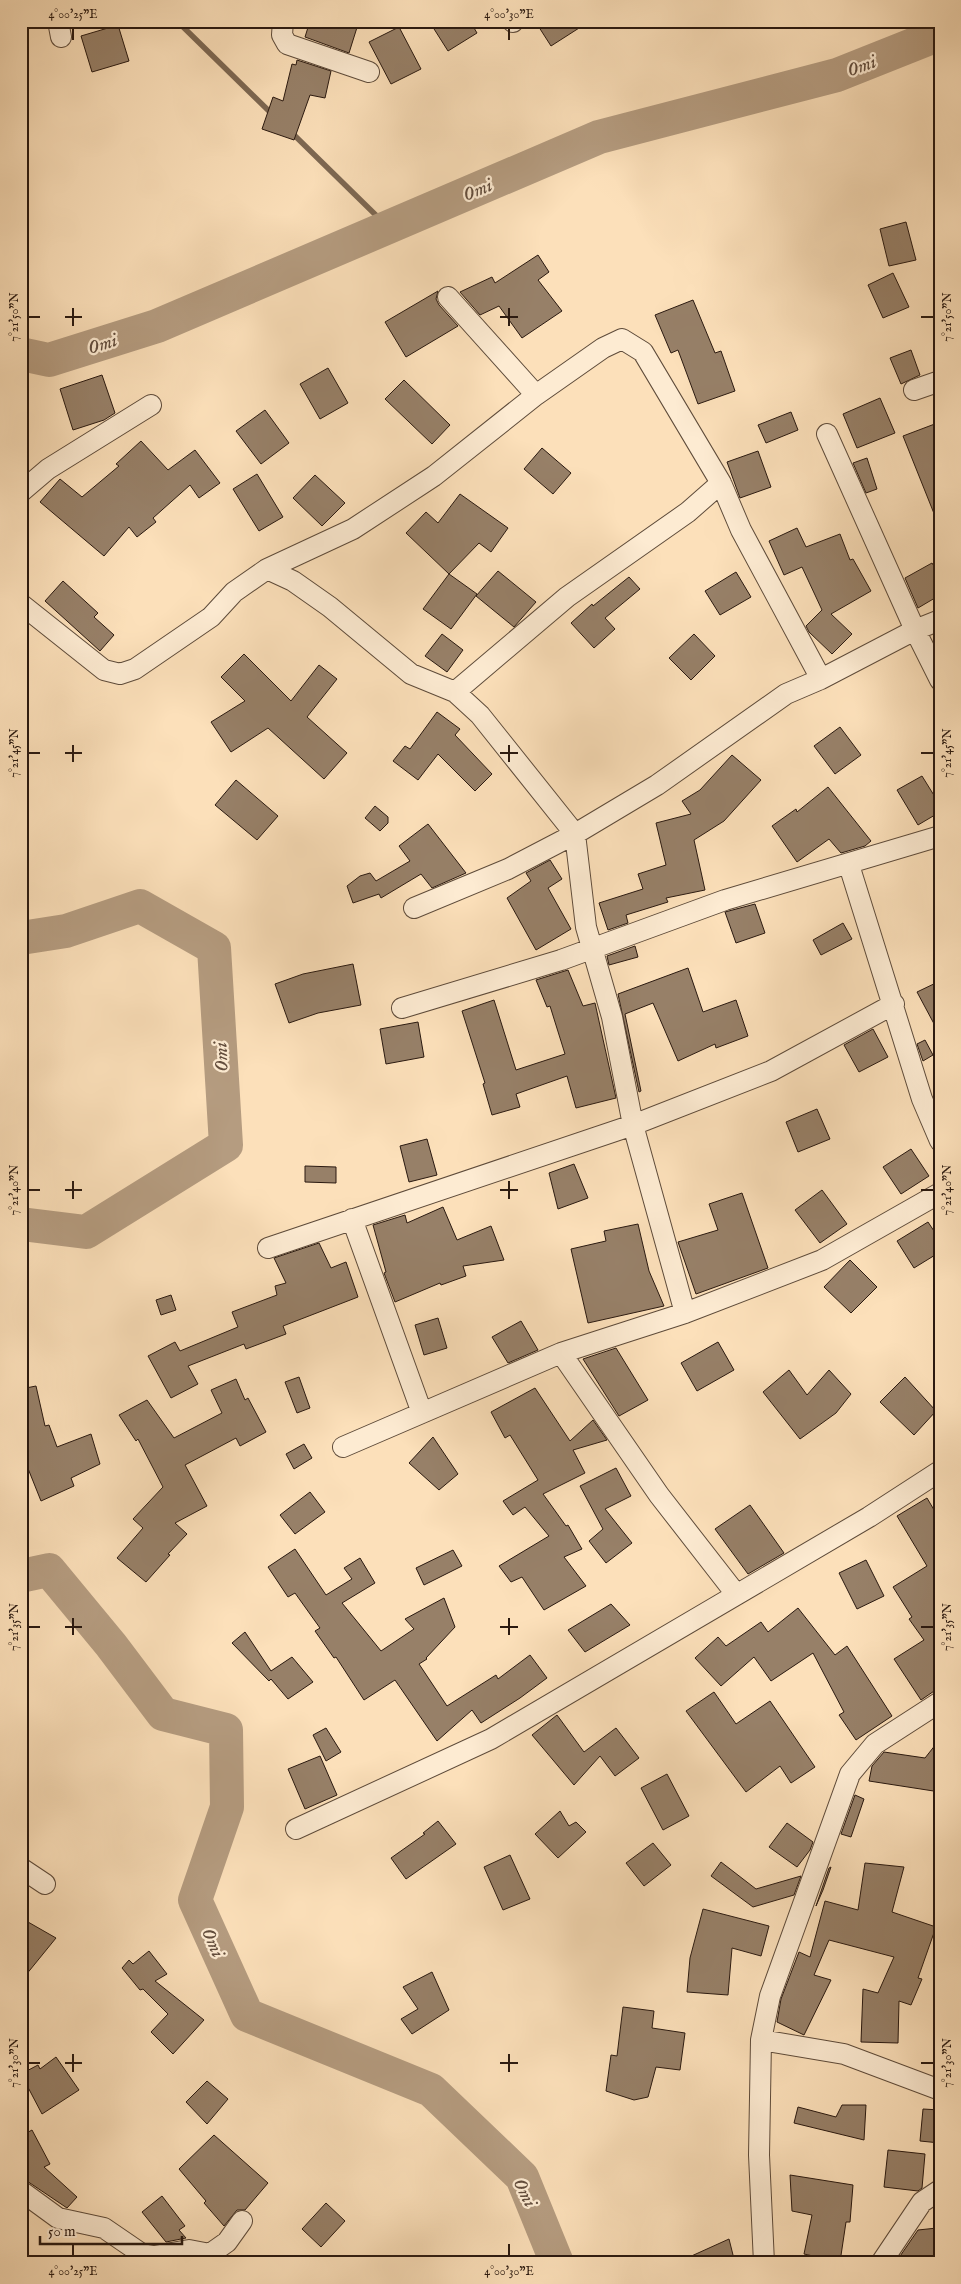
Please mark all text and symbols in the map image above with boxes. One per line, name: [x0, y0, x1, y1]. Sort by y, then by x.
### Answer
text: 4°00'25"E: [48, 7, 98, 22]
text: 4°00'30"E: [484, 7, 534, 22]
water label: Omi: [844, 50, 881, 83]
water label: Omi: [459, 173, 498, 208]
text: 7°21'50"N: [7, 292, 22, 342]
text: 7°21'50"N: [940, 292, 955, 342]
water label: Omi: [85, 328, 122, 361]
text: 7°21'45"N: [7, 728, 22, 778]
text: 7°21'45"N: [940, 728, 955, 778]
water label: Omi: [209, 1040, 235, 1072]
text: 7°21'40"N: [7, 1164, 22, 1215]
text: 7°21'40"N: [940, 1164, 955, 1215]
text: 7°21'35"N: [7, 1602, 22, 1651]
text: 7°21'35"N: [940, 1602, 955, 1651]
water label: Omi: [195, 1924, 230, 1963]
text: 7°21'30"N: [7, 2038, 22, 2088]
text: 7°21'30"N: [940, 2038, 955, 2088]
water label: Omi: [507, 2174, 542, 2213]
scale bar: [40, 2214, 182, 2246]
text: 50 m: [48, 2222, 76, 2241]
text: 4°00'25"E: [48, 2264, 98, 2279]
text: 4°00'30"E: [484, 2264, 534, 2279]

